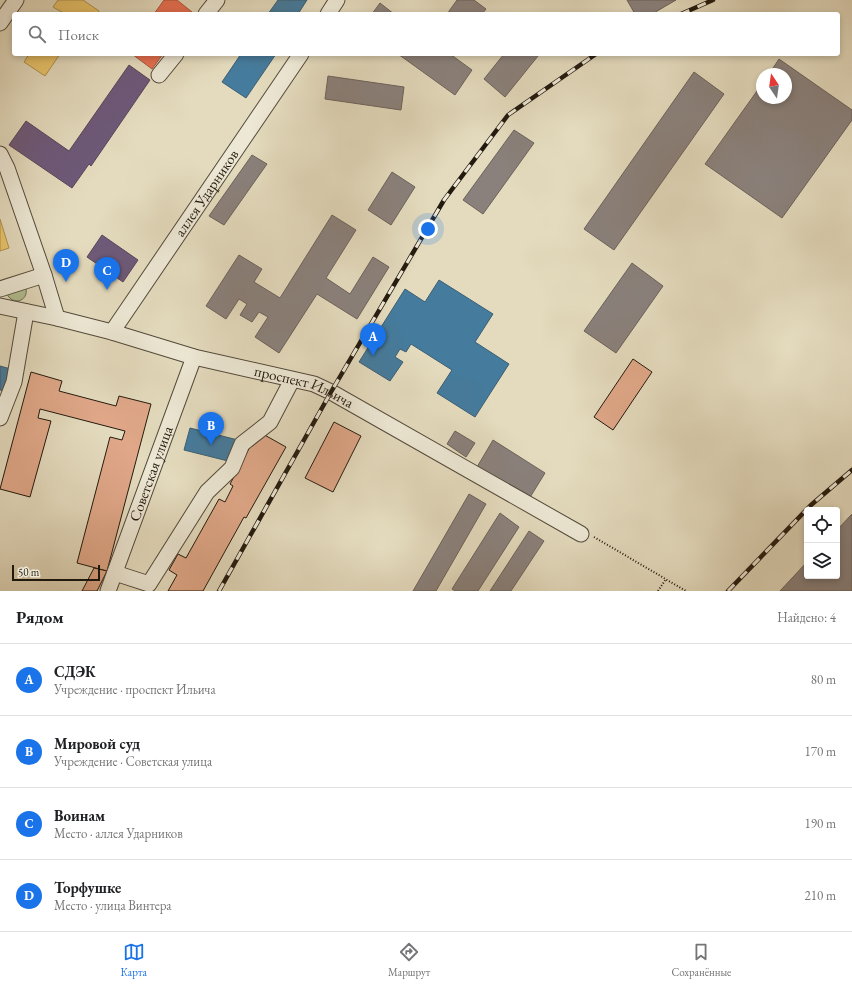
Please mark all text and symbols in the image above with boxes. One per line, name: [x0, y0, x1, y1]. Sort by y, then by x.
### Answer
search box: [12, 12, 840, 56]
icon: search: [26, 23, 48, 45]
text: Поиск: [58, 25, 99, 44]
north arrow: [756, 68, 792, 104]
street label: аллея Ударников: [170, 146, 242, 240]
your location: [418, 219, 438, 239]
pin: D: [53, 249, 79, 282]
pin: C: [94, 257, 120, 290]
pin: A: [360, 323, 386, 356]
street label: проспект Ильича: [253, 361, 357, 412]
pin: B: [198, 412, 224, 445]
street label: Советская улица: [124, 423, 177, 524]
map controls: [804, 507, 840, 579]
button: locate: [804, 507, 840, 543]
button: layers: [804, 543, 840, 579]
scale bar: [12, 563, 100, 582]
text: 50 m: [18, 565, 39, 579]
text: Рядом: [16, 606, 64, 628]
text: Найдено: 4: [777, 609, 836, 626]
text: СДЭК: [54, 662, 96, 681]
text: A: [24, 671, 34, 688]
text: 80 m: [811, 671, 836, 688]
text: Учреждение · проспект Ильича: [54, 681, 216, 698]
text: Мировой суд: [54, 734, 140, 753]
text: B: [25, 743, 33, 760]
text: 170 m: [805, 743, 836, 760]
text: Учреждение · Советская улица: [54, 753, 212, 770]
text: Воинам: [54, 806, 105, 825]
text: C: [24, 815, 34, 832]
text: 190 m: [805, 815, 836, 832]
text: Место · аллея Ударников: [54, 825, 183, 842]
text: Торфушке: [54, 878, 121, 897]
text: D: [24, 887, 34, 904]
text: 210 m: [805, 887, 836, 904]
text: Место · улица Винтера: [54, 897, 172, 914]
tab: Карта: [121, 941, 147, 979]
tab: Маршрут: [388, 941, 430, 979]
tab: Сохранённые: [671, 941, 731, 979]

